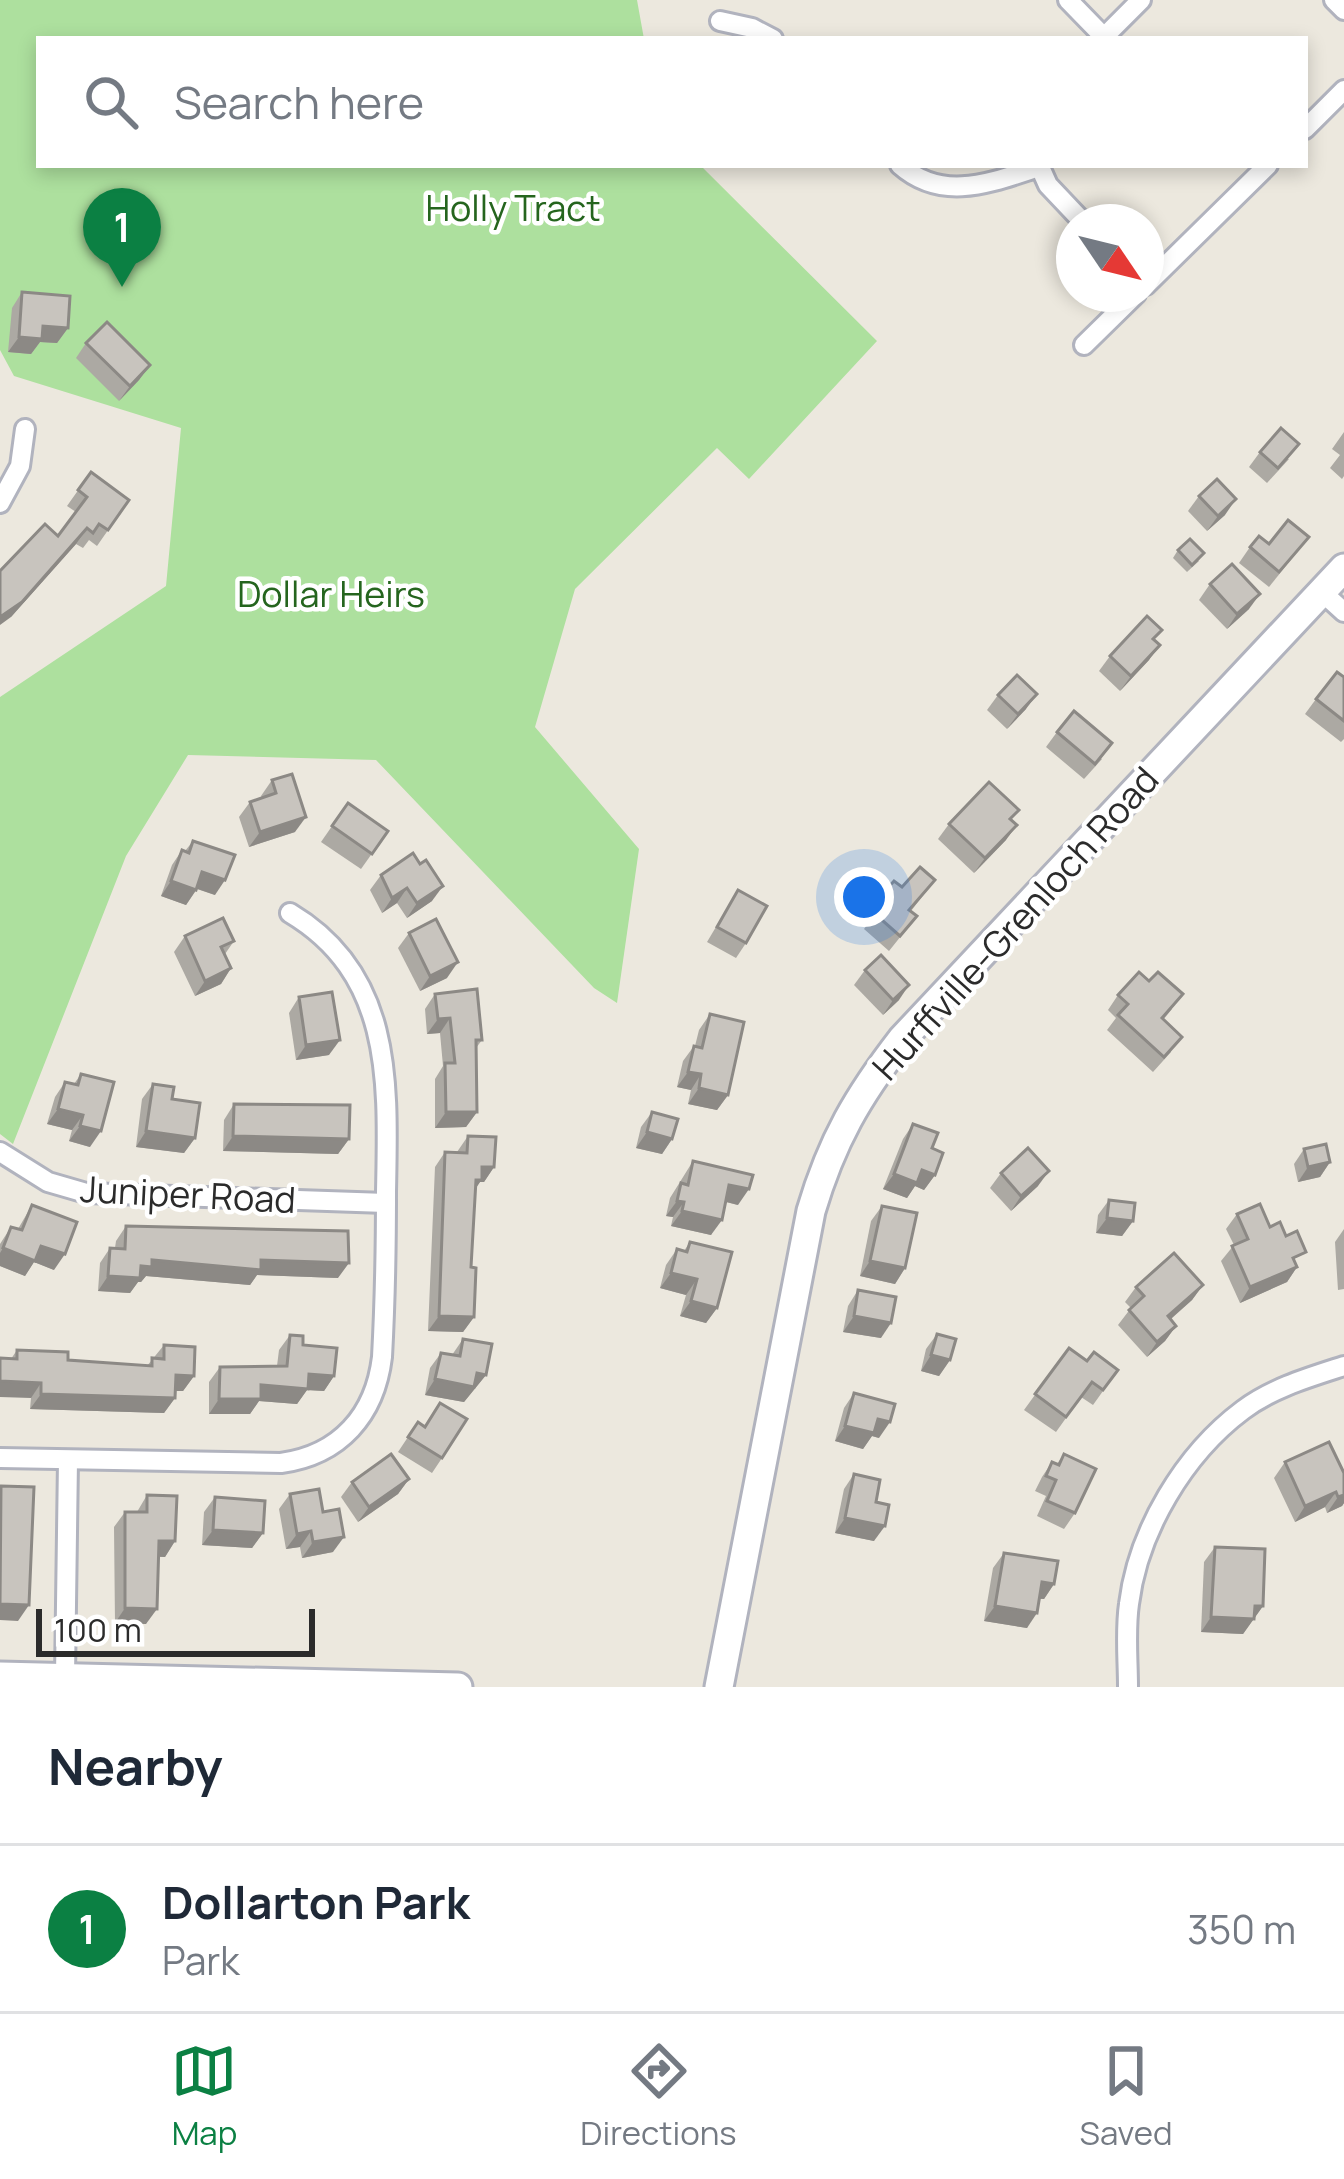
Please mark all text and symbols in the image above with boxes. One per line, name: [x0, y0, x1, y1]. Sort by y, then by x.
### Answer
search box: [36, 36, 1308, 168]
icon: search: [78, 69, 144, 135]
text: Search here: [174, 71, 424, 133]
park label: Holly Tract: [425, 183, 601, 232]
pin: 1: [83, 188, 161, 287]
north arrow: [1056, 204, 1164, 312]
park label: Dollar Heirs: [237, 569, 425, 618]
street label: Hurffville-Grenloch Road: [861, 756, 1169, 1090]
your location: [834, 867, 894, 927]
street label: Juniper Road: [79, 1164, 297, 1224]
scale bar: [36, 1603, 315, 1656]
text: 100 m: [54, 1607, 142, 1652]
text: Nearby: [48, 1731, 223, 1800]
text: Dollarton Park: [162, 1871, 470, 1933]
text: 1: [78, 1902, 96, 1956]
text: 350 m: [1187, 1902, 1296, 1956]
text: Park: [162, 1933, 240, 1987]
tab: Map: [171, 2038, 237, 2155]
tab: Directions: [580, 2038, 737, 2155]
tab: Saved: [1080, 2038, 1173, 2155]

